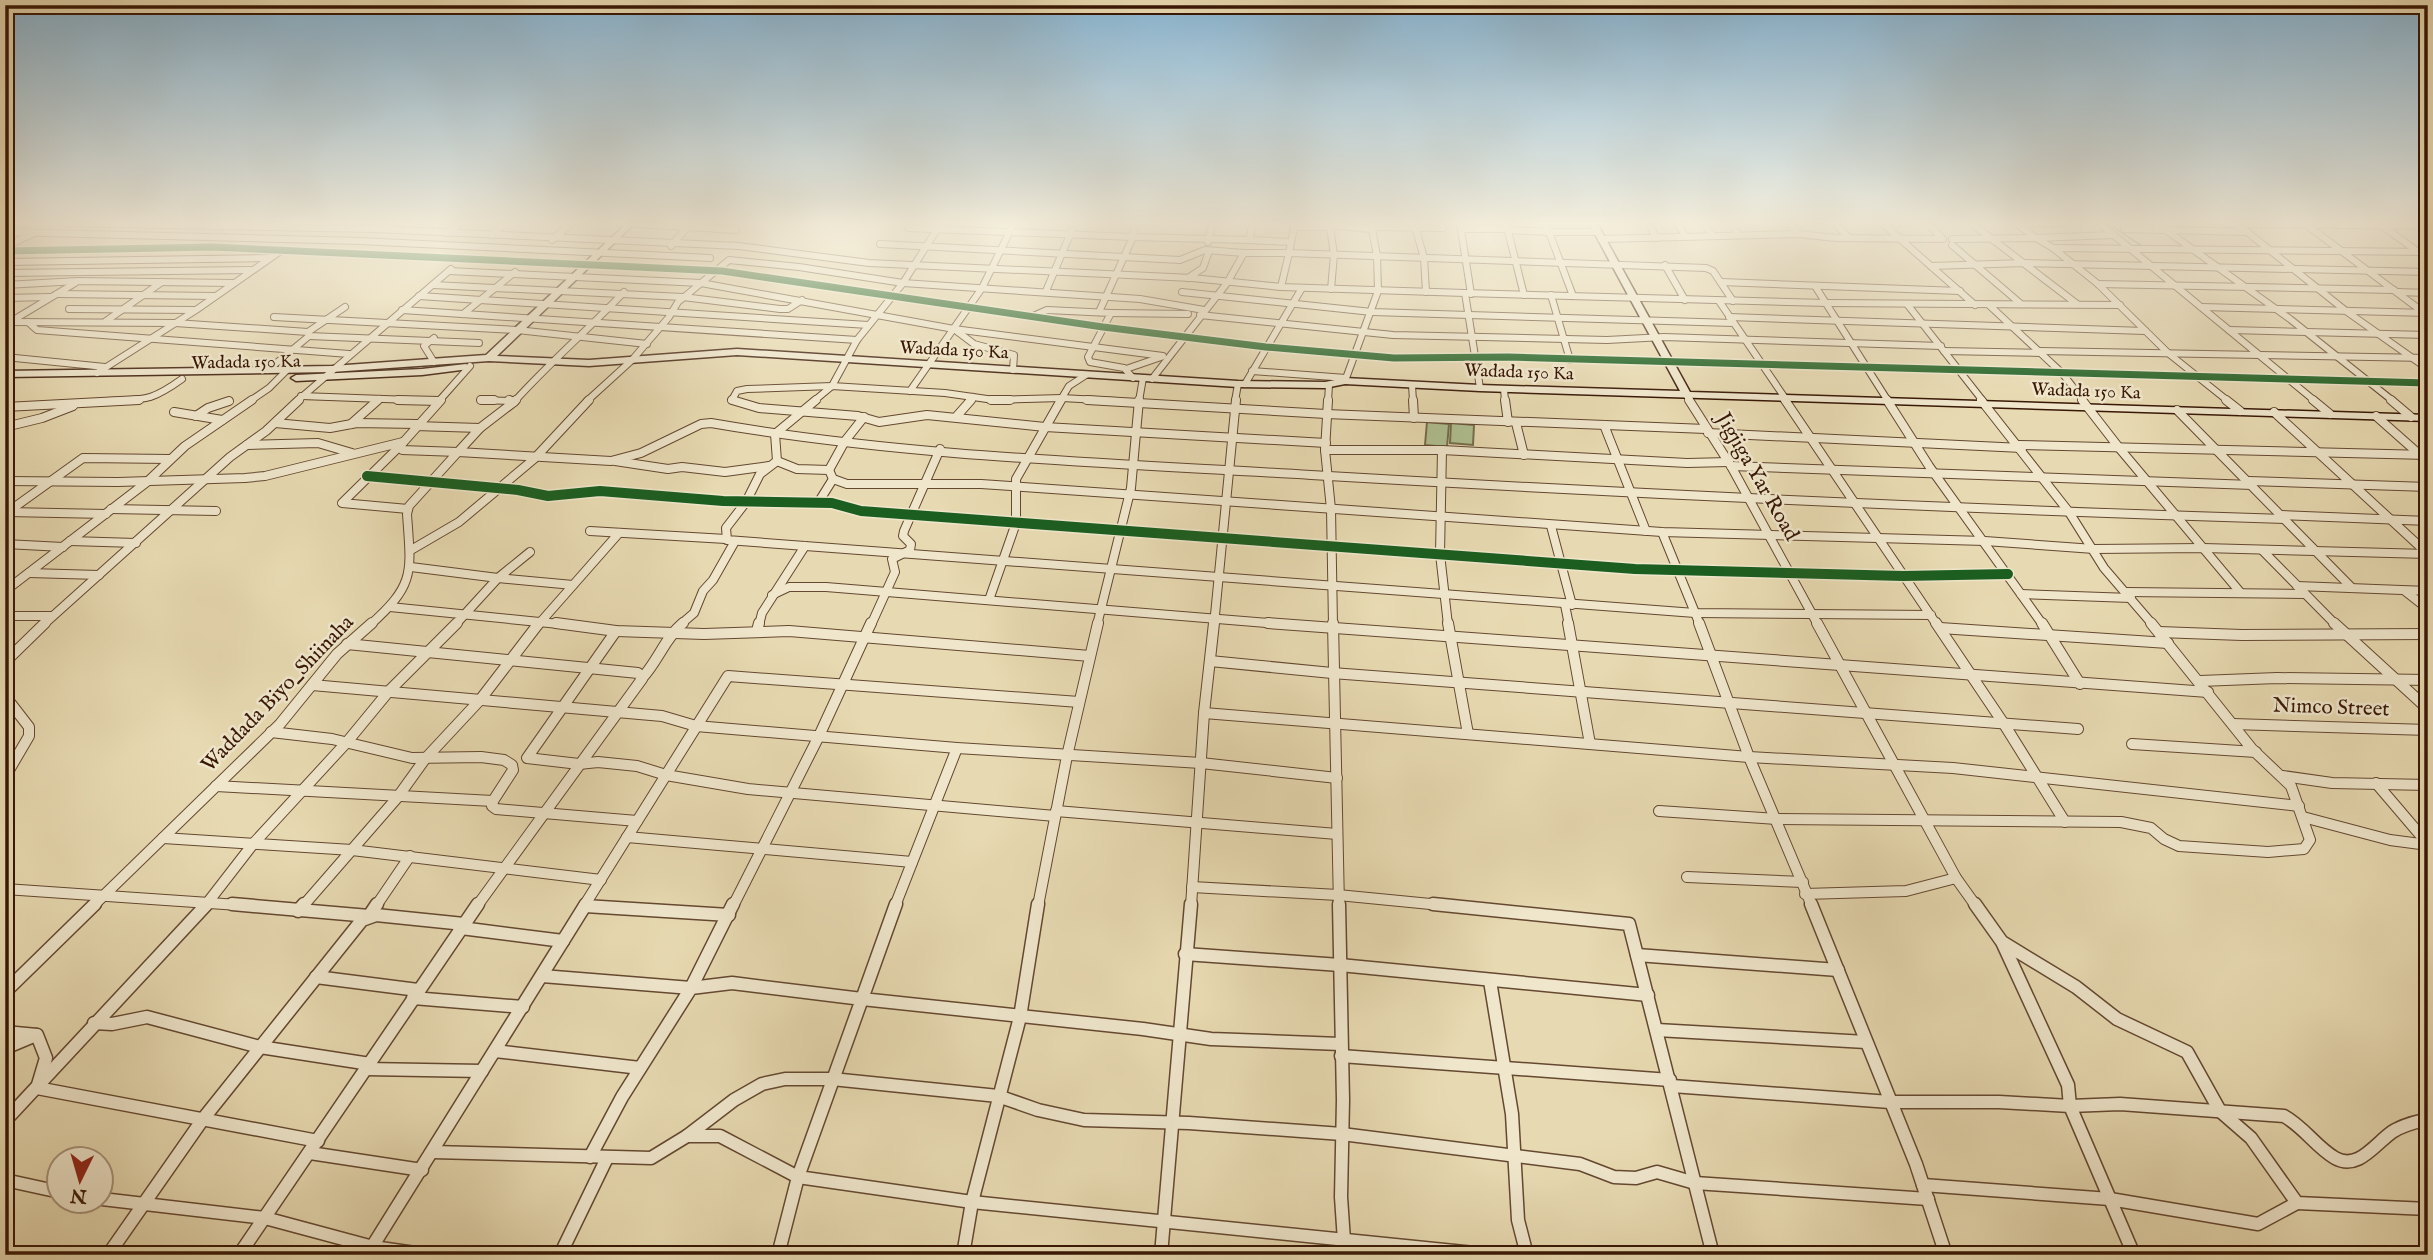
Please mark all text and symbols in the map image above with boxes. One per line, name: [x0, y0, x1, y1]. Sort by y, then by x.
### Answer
street label: Wadada 150 Ka: [899, 337, 1009, 365]
street label: Wadada 150 Ka: [191, 351, 301, 375]
street label: Wadada 150 Ka: [1464, 360, 1574, 386]
street label: Wadada 150 Ka: [2031, 379, 2141, 405]
street label: Jigjiga Yar Road: [1708, 406, 1805, 547]
street label: Waddada Biyo_Shiinaha: [196, 609, 361, 778]
street label: Nimco Street: [2272, 692, 2390, 724]
north arrow: [46, 1144, 116, 1214]
text: N: [69, 1182, 89, 1208]

